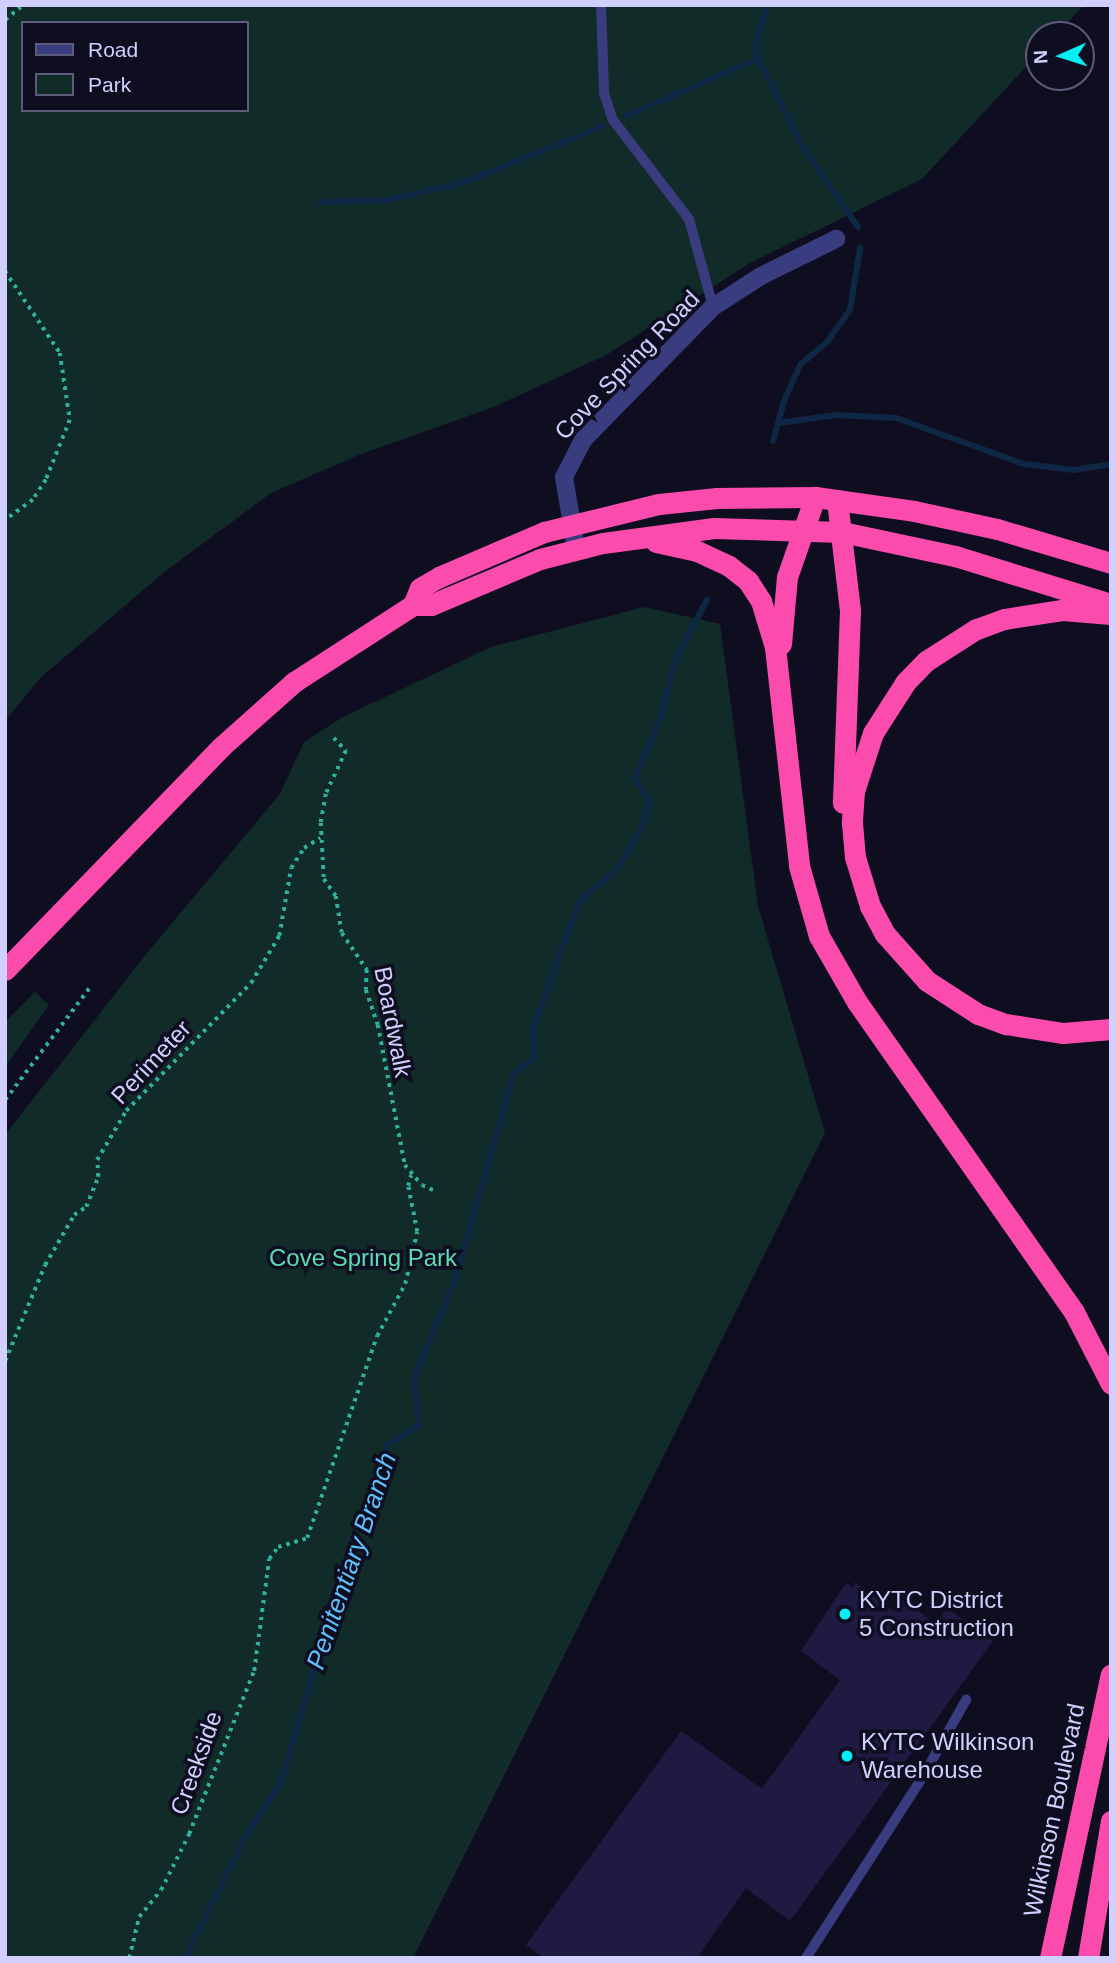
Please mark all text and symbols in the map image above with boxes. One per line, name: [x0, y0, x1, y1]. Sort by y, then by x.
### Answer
legend: [21, 21, 248, 112]
north arrow: [1025, 21, 1095, 91]
text: Road: [88, 38, 138, 61]
text: N: [1030, 50, 1051, 64]
text: Park: [88, 73, 131, 96]
street label: Cove Spring Road: [549, 284, 705, 446]
street label: Boardwalk: [368, 964, 418, 1080]
street label: Perimeter: [105, 1014, 197, 1110]
park label: Cove Spring Park: [269, 1244, 457, 1272]
water label: Penitentiary Branch: [300, 1449, 404, 1673]
place label: KYTC District 5 Construction: [859, 1586, 1014, 1642]
marker: KYTC District 5 Construction: [837, 1606, 853, 1622]
street label: Wilkinson Boulevard: [1017, 1701, 1091, 1919]
street label: Creekside: [164, 1707, 228, 1819]
place label: KYTC Wilkinson Warehouse: [861, 1728, 1034, 1784]
marker: KYTC Wilkinson Warehouse: [839, 1748, 855, 1764]

